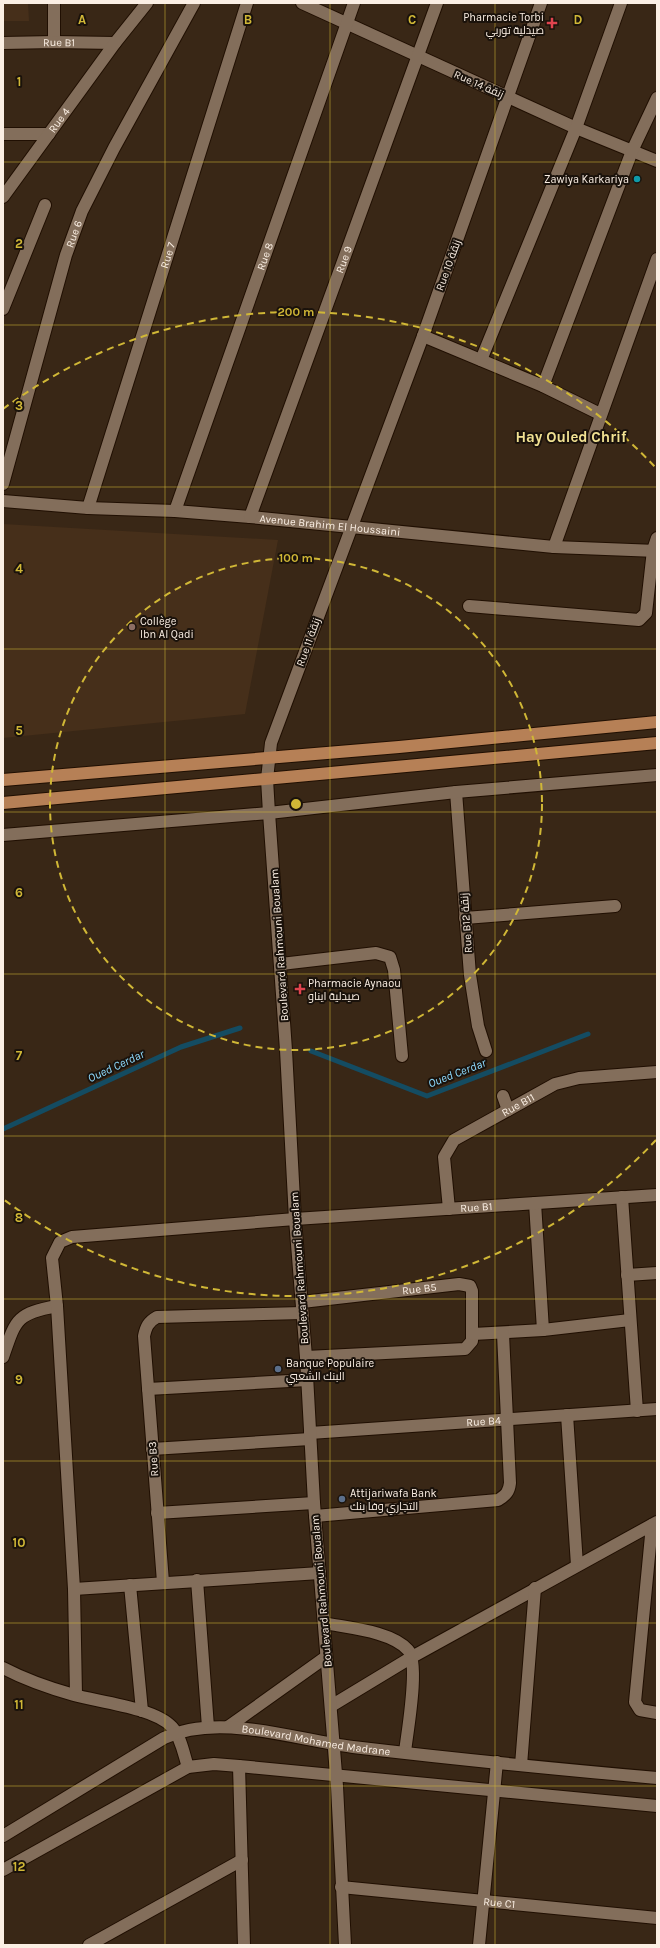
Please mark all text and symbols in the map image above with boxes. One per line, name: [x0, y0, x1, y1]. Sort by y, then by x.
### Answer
place label: Pharmacie Torbi صيدلية توربي: [463, 11, 544, 39]
text: A: [78, 12, 86, 27]
text: B: [244, 12, 252, 27]
text: C: [408, 12, 416, 27]
text: D: [574, 12, 583, 27]
marker: Pharmacie Torbi صيدلية توربي: [547, 18, 557, 28]
street label: Rue B1: [43, 36, 75, 49]
street label: Rue 14 زنقة: [452, 68, 506, 101]
text: 1: [17, 74, 21, 89]
street label: Rue 4: [46, 105, 73, 136]
place label: Zawiya Karkariya: [544, 173, 629, 186]
marker: Zawiya Karkariya: [632, 174, 642, 184]
street label: Rue 6: [63, 219, 85, 249]
text: 2: [15, 236, 23, 251]
street label: Rue 10 زنقة: [433, 238, 464, 293]
street label: Rue 7: [158, 241, 178, 270]
street label: Rue 8: [254, 241, 276, 272]
street label: Rue 9: [333, 244, 355, 275]
text: 200 m: [278, 305, 314, 319]
text: 3: [15, 398, 23, 413]
district label: Hay Ouled Chrif: [515, 428, 627, 446]
street label: Avenue Brahim El Houssaini: [259, 512, 401, 539]
text: 100 m: [279, 551, 313, 565]
text: 4: [15, 561, 23, 576]
place label: Collège Ibn Al Qadi: [140, 615, 194, 641]
street label: Rue 11 زنقة: [294, 616, 323, 668]
marker: Collège Ibn Al Qadi: [127, 622, 137, 632]
text: 5: [15, 723, 23, 738]
centre of rings: [289, 797, 303, 811]
street label: Boulevard Rahmouni Boualam: [268, 868, 291, 1022]
text: 6: [15, 885, 23, 900]
street label: Rue B12 زنقة: [458, 892, 475, 954]
place label: Pharmacie Aynaou صيدلية ايناو: [308, 977, 401, 1003]
marker: Pharmacie Aynaou صيدلية ايناو: [295, 984, 305, 994]
water label: Oued Cerdar: [85, 1046, 147, 1085]
text: 7: [16, 1048, 23, 1063]
water label: Oued Cerdar: [426, 1055, 489, 1090]
street label: Rue B11: [499, 1091, 537, 1119]
street label: Boulevard Rahmouni Boualam: [288, 1191, 311, 1345]
street label: Rue B1: [460, 1200, 493, 1215]
text: 8: [15, 1210, 23, 1225]
street label: Rue B5: [401, 1281, 437, 1297]
place label: Banque Populaire البنك الشعبي: [286, 1357, 374, 1385]
marker: Banque Populaire البنك الشعبي: [273, 1364, 283, 1374]
text: 9: [15, 1372, 23, 1387]
street label: Rue B4: [466, 1414, 501, 1429]
street label: Rue B3: [146, 1441, 161, 1477]
place label: Attijariwafa Bank التجاري وفا بنك: [350, 1487, 437, 1515]
marker: Attijariwafa Bank التجاري وفا بنك: [337, 1494, 347, 1504]
street label: Boulevard Rahmouni Boualam: [308, 1514, 335, 1668]
text: 10: [13, 1535, 25, 1550]
text: 11: [14, 1697, 24, 1712]
street label: Boulevard Mohamed Madrane: [241, 1722, 391, 1758]
text: 12: [13, 1859, 25, 1874]
street label: Rue C1: [483, 1895, 516, 1911]

